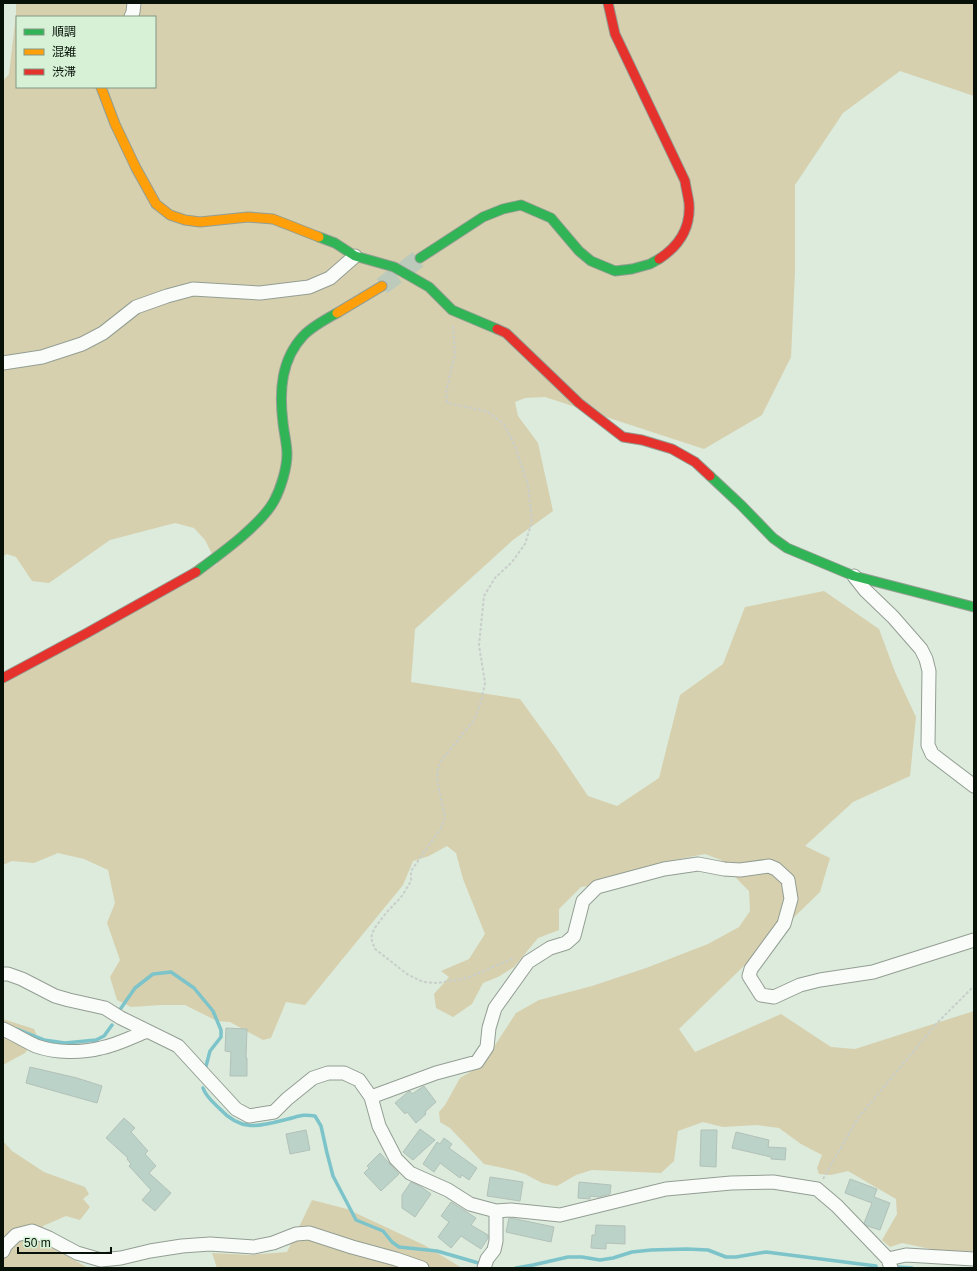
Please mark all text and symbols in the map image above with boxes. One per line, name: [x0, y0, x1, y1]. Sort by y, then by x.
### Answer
legend: [16, 16, 156, 88]
text: 順調: [52, 25, 76, 39]
text: 混雑: [52, 45, 76, 59]
text: 渋滞: [52, 65, 76, 79]
scale bar: [18, 1229, 111, 1255]
text: 50 m: [24, 1236, 51, 1250]

